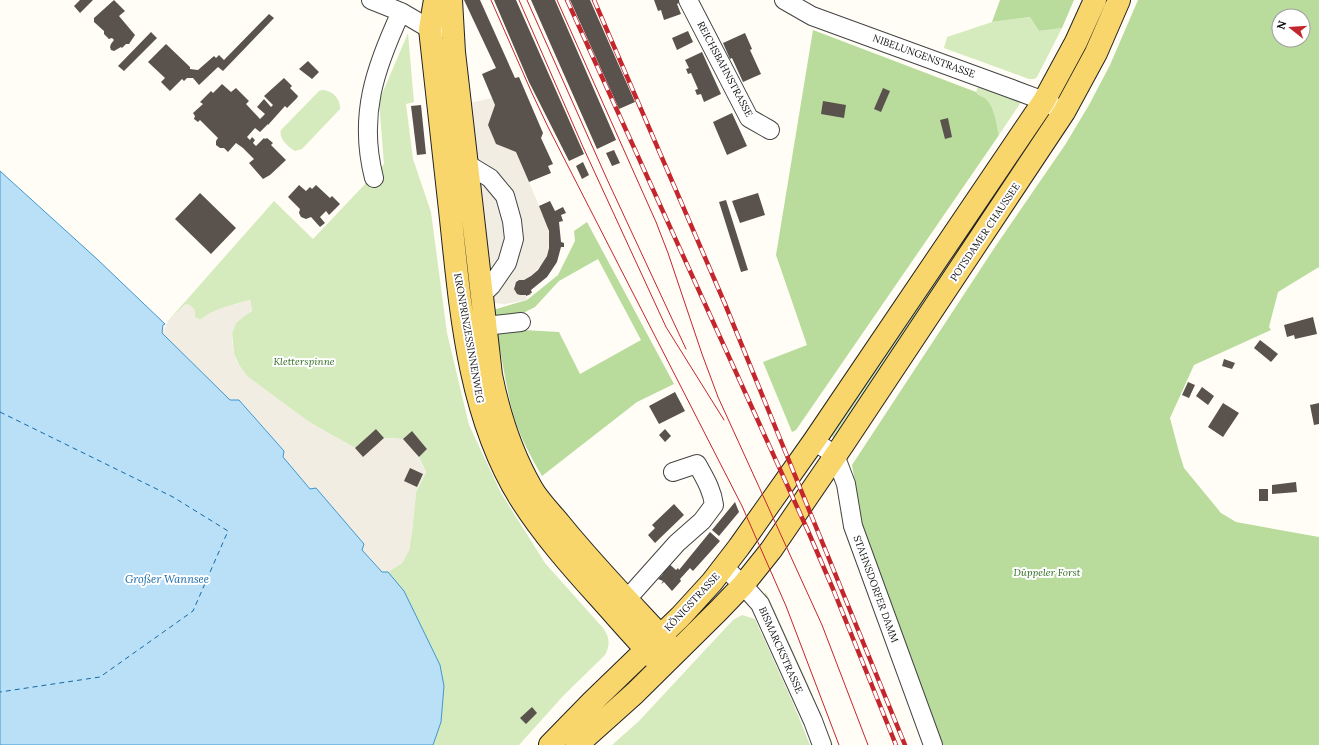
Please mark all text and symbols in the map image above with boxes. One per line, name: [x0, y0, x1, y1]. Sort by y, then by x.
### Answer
north arrow: [1271, 8, 1311, 48]
text: N: [1273, 18, 1290, 31]
street label: REICHSBAHNSTRASSE: [694, 19, 756, 119]
street label: NIBELUNGENSTRASSE: [871, 31, 977, 81]
street label: POTSDAMER CHAUSSEE: [947, 180, 1023, 284]
street label: KRONPRINZESSINNENWEG: [451, 272, 487, 404]
park label: Kletterspinne: [273, 355, 335, 368]
street label: STAHNSDORFER DAMM: [851, 534, 901, 644]
park label: Düppeler Forst: [1013, 566, 1081, 579]
street label: KÖNIGSTRASSE: [661, 570, 723, 634]
water label: Großer Wannsee: [125, 572, 209, 586]
street label: BISMARCKSTRASSE: [756, 605, 806, 695]

